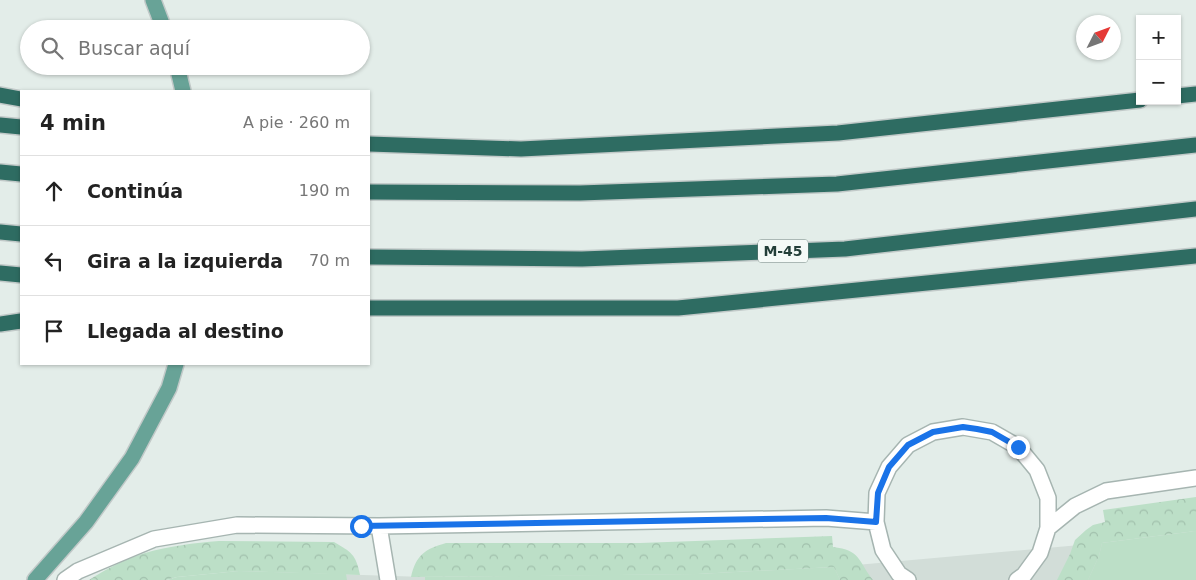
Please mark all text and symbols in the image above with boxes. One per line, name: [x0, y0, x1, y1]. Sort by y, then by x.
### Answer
north arrow: [1076, 15, 1121, 60]
map controls: [1136, 15, 1181, 105]
button: +: [1136, 15, 1181, 60]
search box: [20, 20, 370, 75]
icon: search: [38, 34, 66, 62]
text: Buscar aquí: [78, 37, 190, 59]
button: −: [1136, 60, 1181, 105]
text: 4 min: [40, 111, 106, 135]
text: A pie · 260 m: [243, 113, 350, 132]
icon: ahead: [40, 177, 68, 205]
text: Continúa: [87, 180, 183, 202]
text: 190 m: [299, 181, 350, 200]
road number: M-45: [758, 240, 808, 262]
icon: left: [40, 247, 68, 275]
text: Gira a la izquierda: [87, 250, 283, 272]
text: 70 m: [309, 251, 350, 270]
icon: arrive: [40, 317, 68, 345]
text: Llegada al destino: [87, 320, 284, 342]
route end: [1007, 436, 1030, 459]
route start: [350, 515, 373, 538]

